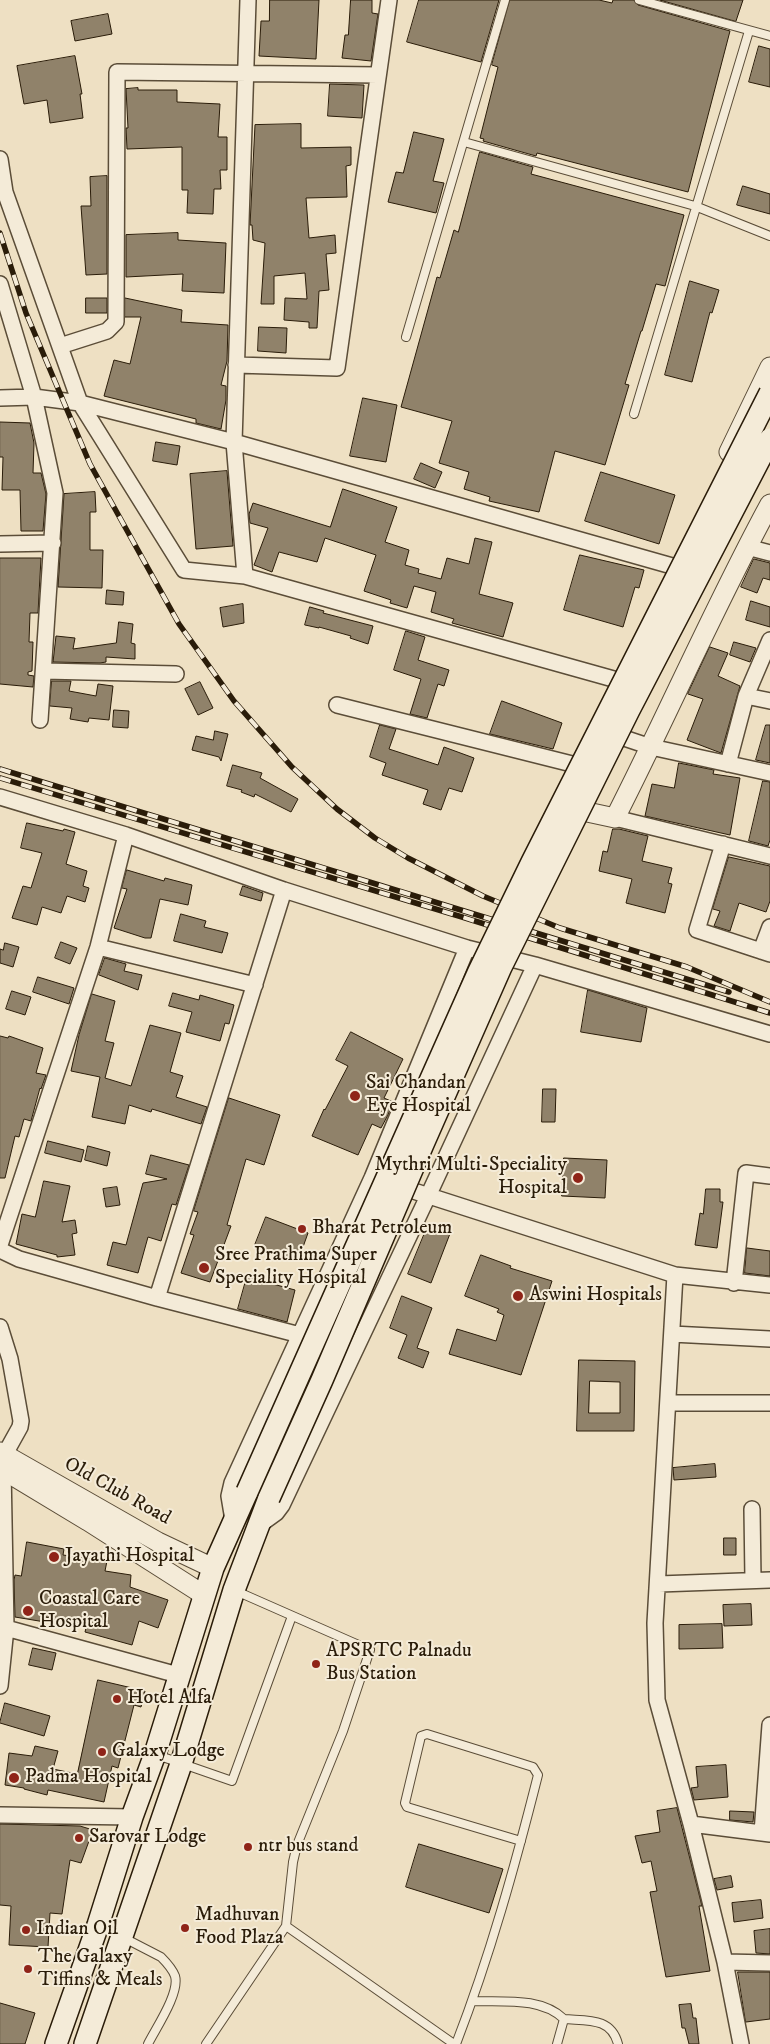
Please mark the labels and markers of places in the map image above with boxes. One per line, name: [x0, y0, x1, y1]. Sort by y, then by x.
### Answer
place label: Sai Chandan Eye Hospital: [366, 1072, 471, 1119]
marker: Sai Chandan Eye Hospital: [348, 1089, 362, 1103]
place label: Mythri Multi-Speciality Hospital: [375, 1154, 567, 1201]
marker: Mythri Multi-Speciality Hospital: [571, 1171, 585, 1185]
place label: Bharat Petroleum: [312, 1217, 452, 1241]
marker: Bharat Petroleum: [296, 1223, 308, 1235]
place label: Sree Prathima Super Speciality Hospital: [215, 1244, 377, 1291]
marker: Sree Prathima Super Speciality Hospital: [197, 1261, 211, 1275]
place label: Aswini Hospitals: [529, 1284, 662, 1308]
marker: Aswini Hospitals: [511, 1289, 525, 1303]
place label: Jayathi Hospital: [65, 1545, 194, 1569]
marker: Jayathi Hospital: [47, 1550, 61, 1564]
place label: Coastal Care Hospital: [39, 1588, 140, 1635]
marker: Coastal Care Hospital: [21, 1604, 35, 1618]
place label: APSRTC Palnadu Bus Station: [326, 1640, 472, 1687]
marker: APSRTC Palnadu Bus Station: [310, 1658, 322, 1670]
place label: Hotel Alfa: [127, 1687, 212, 1711]
marker: Hotel Alfa: [111, 1693, 123, 1705]
place label: Galaxy Lodge: [112, 1740, 225, 1764]
marker: Galaxy Lodge: [96, 1746, 108, 1758]
place label: Padma Hospital: [25, 1766, 152, 1790]
marker: Padma Hospital: [7, 1771, 21, 1785]
place label: Sarovar Lodge: [89, 1826, 206, 1850]
marker: Sarovar Lodge: [73, 1832, 85, 1844]
place label: ntr bus stand: [258, 1835, 358, 1859]
marker: ntr bus stand: [242, 1841, 254, 1853]
place label: Madhuvan Food Plaza: [195, 1904, 284, 1951]
place label: Indian Oil: [36, 1918, 118, 1942]
marker: Madhuvan Food Plaza: [179, 1922, 191, 1934]
marker: Indian Oil: [20, 1924, 32, 1936]
place label: The Galaxy Tiffins & Meals: [38, 1946, 162, 1993]
marker: The Galaxy Tiffins & Meals: [22, 1963, 34, 1975]

